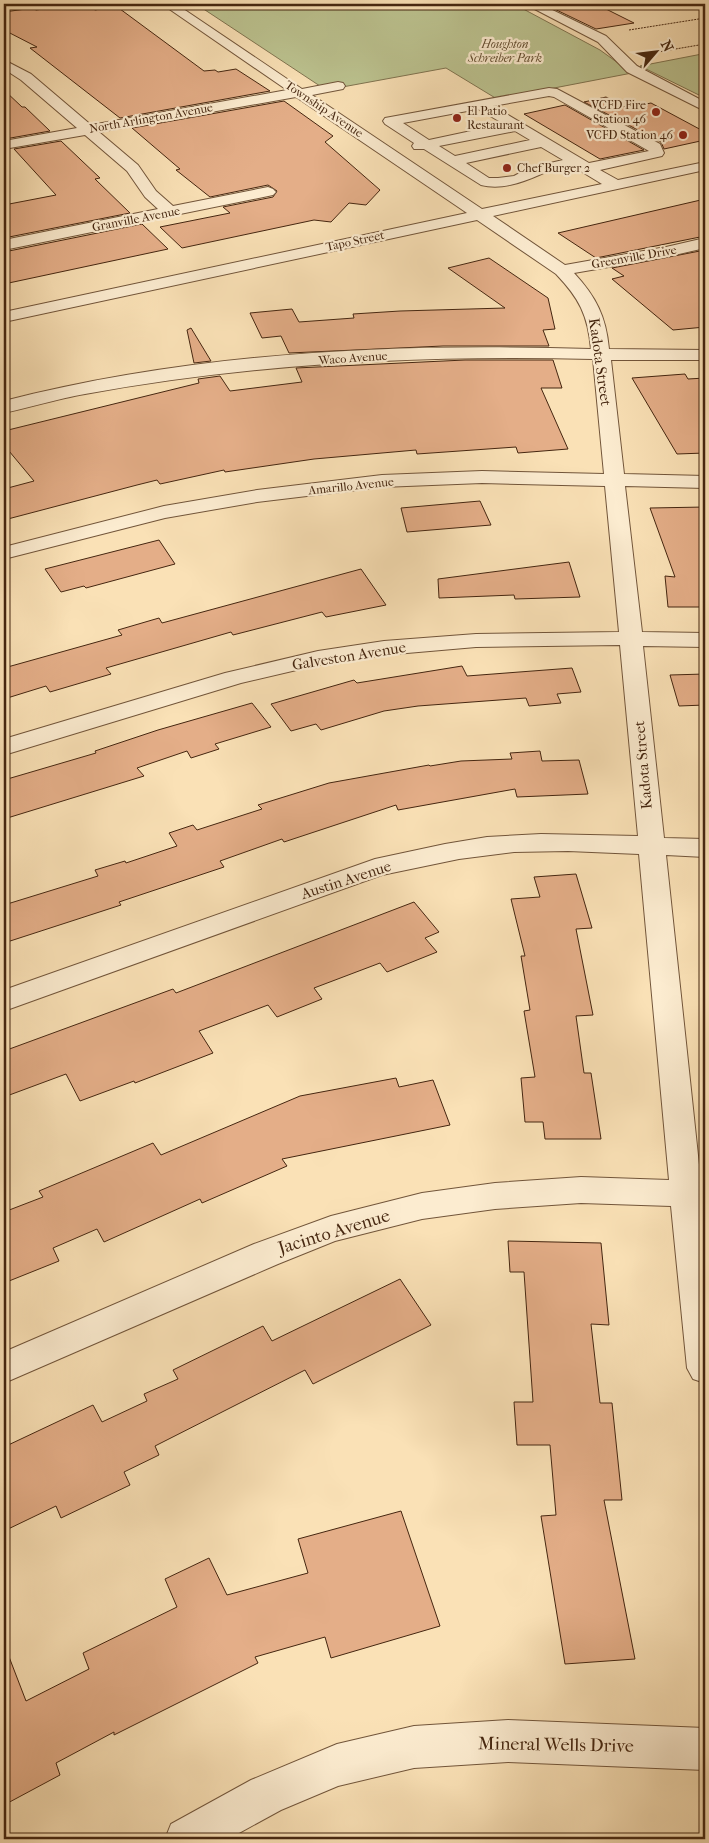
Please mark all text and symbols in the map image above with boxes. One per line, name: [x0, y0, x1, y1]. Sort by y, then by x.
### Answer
north arrow: [632, 28, 682, 78]
park label: Houghton Schreiber Park: [467, 37, 542, 65]
text: N: [657, 37, 677, 55]
street label: Township Avenue: [282, 78, 366, 140]
place label: VCFD Fire Station 46: [590, 98, 646, 126]
street label: North Arlington Avenue: [88, 100, 214, 136]
place label: El Patio Restaurant: [467, 104, 525, 132]
marker: VCFD Fire Station 46: [650, 106, 662, 118]
marker: El Patio Restaurant: [451, 112, 463, 124]
place label: VCFD Station 46: [585, 128, 673, 142]
marker: VCFD Station 46: [677, 129, 689, 141]
place label: Chef Burger 2: [517, 161, 590, 175]
marker: Chef Burger 2: [501, 162, 513, 174]
street label: Granville Avenue: [91, 204, 181, 234]
street label: Tapo Street: [324, 228, 386, 254]
street label: Greenville Drive: [590, 243, 678, 271]
street label: Kadota Street: [585, 317, 615, 408]
street label: Waco Avenue: [317, 349, 388, 367]
street label: Amarillo Avenue: [307, 475, 395, 498]
street label: Galveston Avenue: [291, 638, 408, 674]
street label: Kadota Street: [630, 719, 656, 810]
street label: Austin Avenue: [298, 857, 394, 903]
street label: Jacinto Avenue: [274, 1205, 393, 1260]
street label: Mineral Wells Drive: [478, 1733, 634, 1757]

